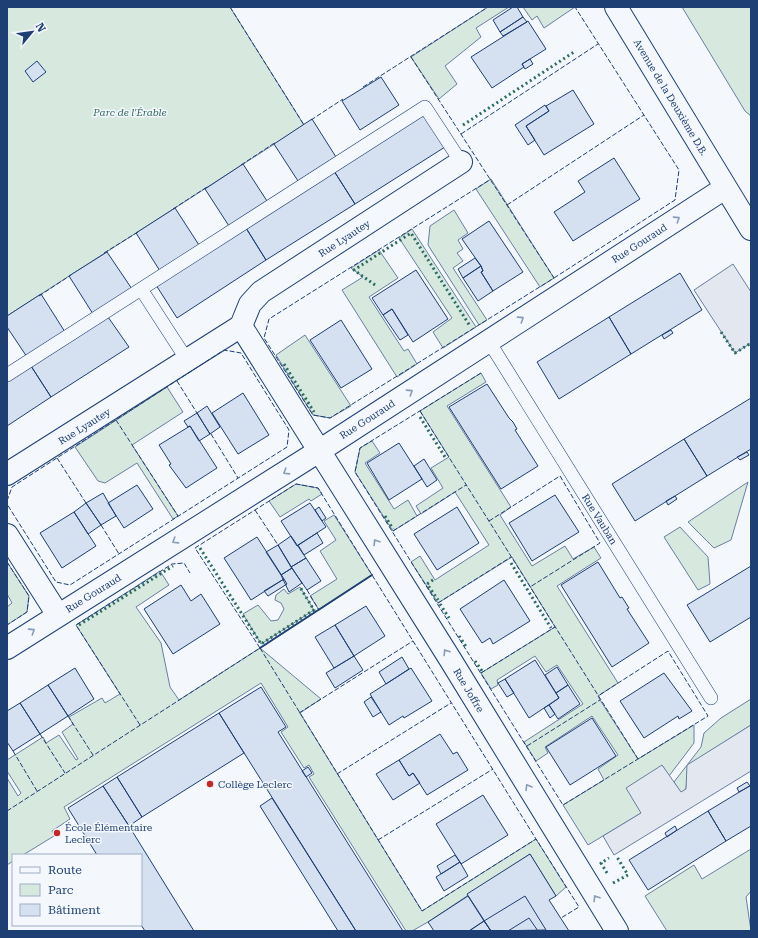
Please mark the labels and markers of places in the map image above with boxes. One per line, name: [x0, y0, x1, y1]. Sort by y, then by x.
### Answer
marker: Collège Leclerc: [205, 779, 215, 789]
place label: Collège Leclerc: [218, 779, 292, 790]
place label: École Élémentaire Leclerc: [65, 822, 153, 845]
marker: École Élémentaire Leclerc: [52, 828, 62, 838]

